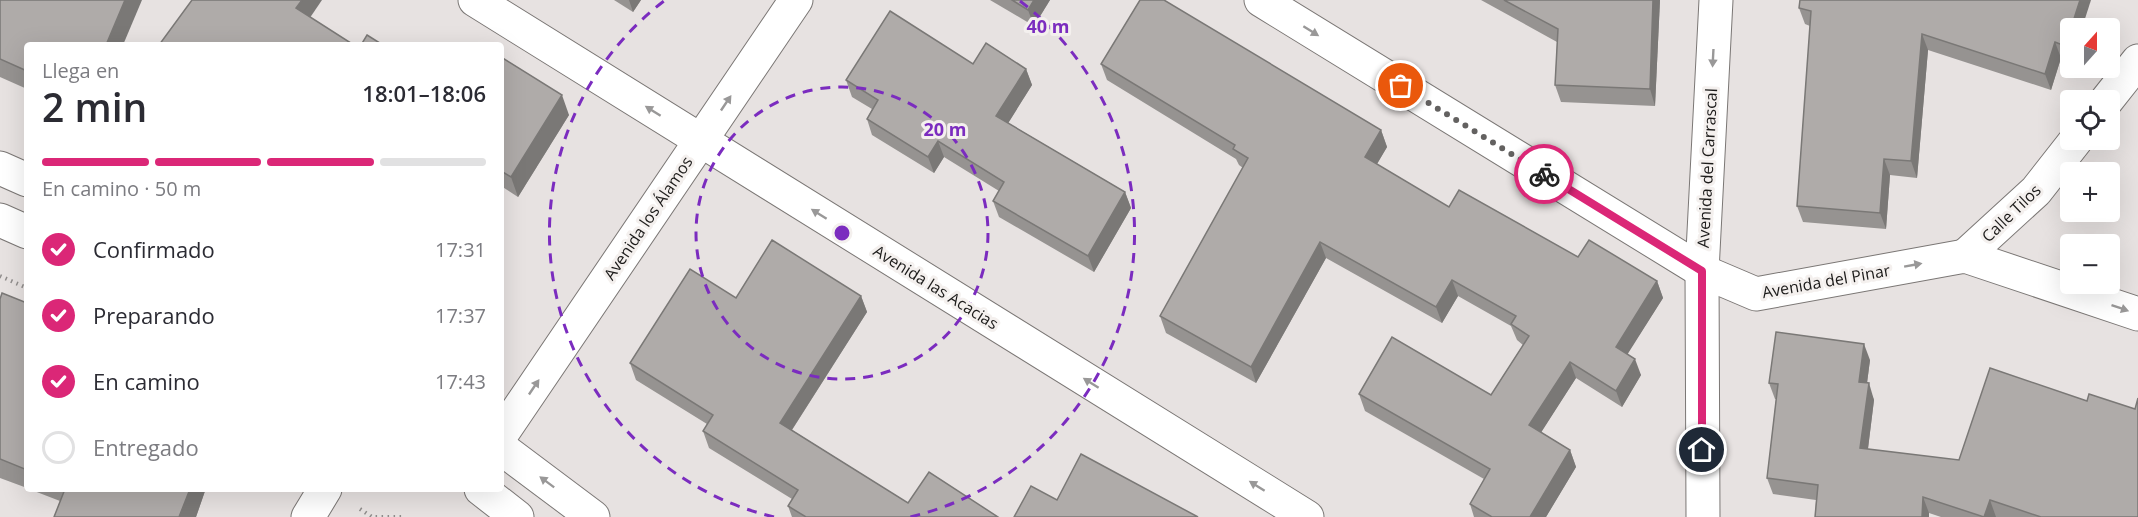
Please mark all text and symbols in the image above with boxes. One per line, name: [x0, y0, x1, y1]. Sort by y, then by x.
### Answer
text: 40 m: [1027, 14, 1069, 38]
north arrow: [2060, 18, 2120, 78]
map controls: [2060, 18, 2120, 294]
one-way arrow: [1303, 25, 1319, 36]
one-way arrow: [1708, 49, 1718, 68]
text: Llega en: [42, 57, 119, 84]
pin: [1375, 60, 1426, 111]
icon: bag: [1384, 69, 1417, 102]
text: 18:01–18:06: [362, 78, 486, 108]
text: 2 min: [42, 80, 147, 133]
street label: Avenida del Carrascal: [1692, 88, 1722, 248]
button: locate: [2060, 90, 2120, 150]
one-way arrow: [720, 96, 732, 112]
one-way arrow: [645, 106, 661, 117]
text: 20 m: [924, 117, 966, 141]
courier: [1514, 144, 1574, 204]
street label: Avenida los Álamos: [599, 152, 697, 284]
icon: bike: [1528, 158, 1561, 191]
button: +: [2060, 162, 2120, 222]
text: En camino · 50 m: [42, 175, 201, 202]
street label: Calle Tilos: [1977, 179, 2045, 247]
one-way arrow: [810, 209, 827, 220]
centre of rings: [832, 223, 852, 243]
icon: check: [42, 233, 75, 266]
text: Confirmado: [93, 234, 215, 264]
button: −: [2060, 234, 2120, 294]
text: 17:31: [435, 236, 486, 263]
street label: Avenida las Acacias: [869, 240, 1003, 334]
street label: Avenida del Pinar: [1760, 259, 1892, 303]
one-way arrow: [1904, 261, 1923, 270]
icon: check: [42, 299, 75, 332]
text: Preparando: [93, 300, 215, 330]
text: 17:37: [435, 302, 486, 329]
one-way arrow: [2111, 304, 2129, 314]
icon: check: [42, 365, 75, 398]
text: En camino: [93, 366, 200, 396]
text: 17:43: [435, 368, 486, 395]
one-way arrow: [1083, 378, 1099, 389]
one-way arrow: [528, 379, 540, 395]
pin: [1676, 424, 1727, 475]
text: Entregado: [93, 432, 199, 462]
icon: home: [1685, 433, 1718, 466]
one-way arrow: [540, 477, 555, 489]
one-way arrow: [1249, 481, 1265, 492]

